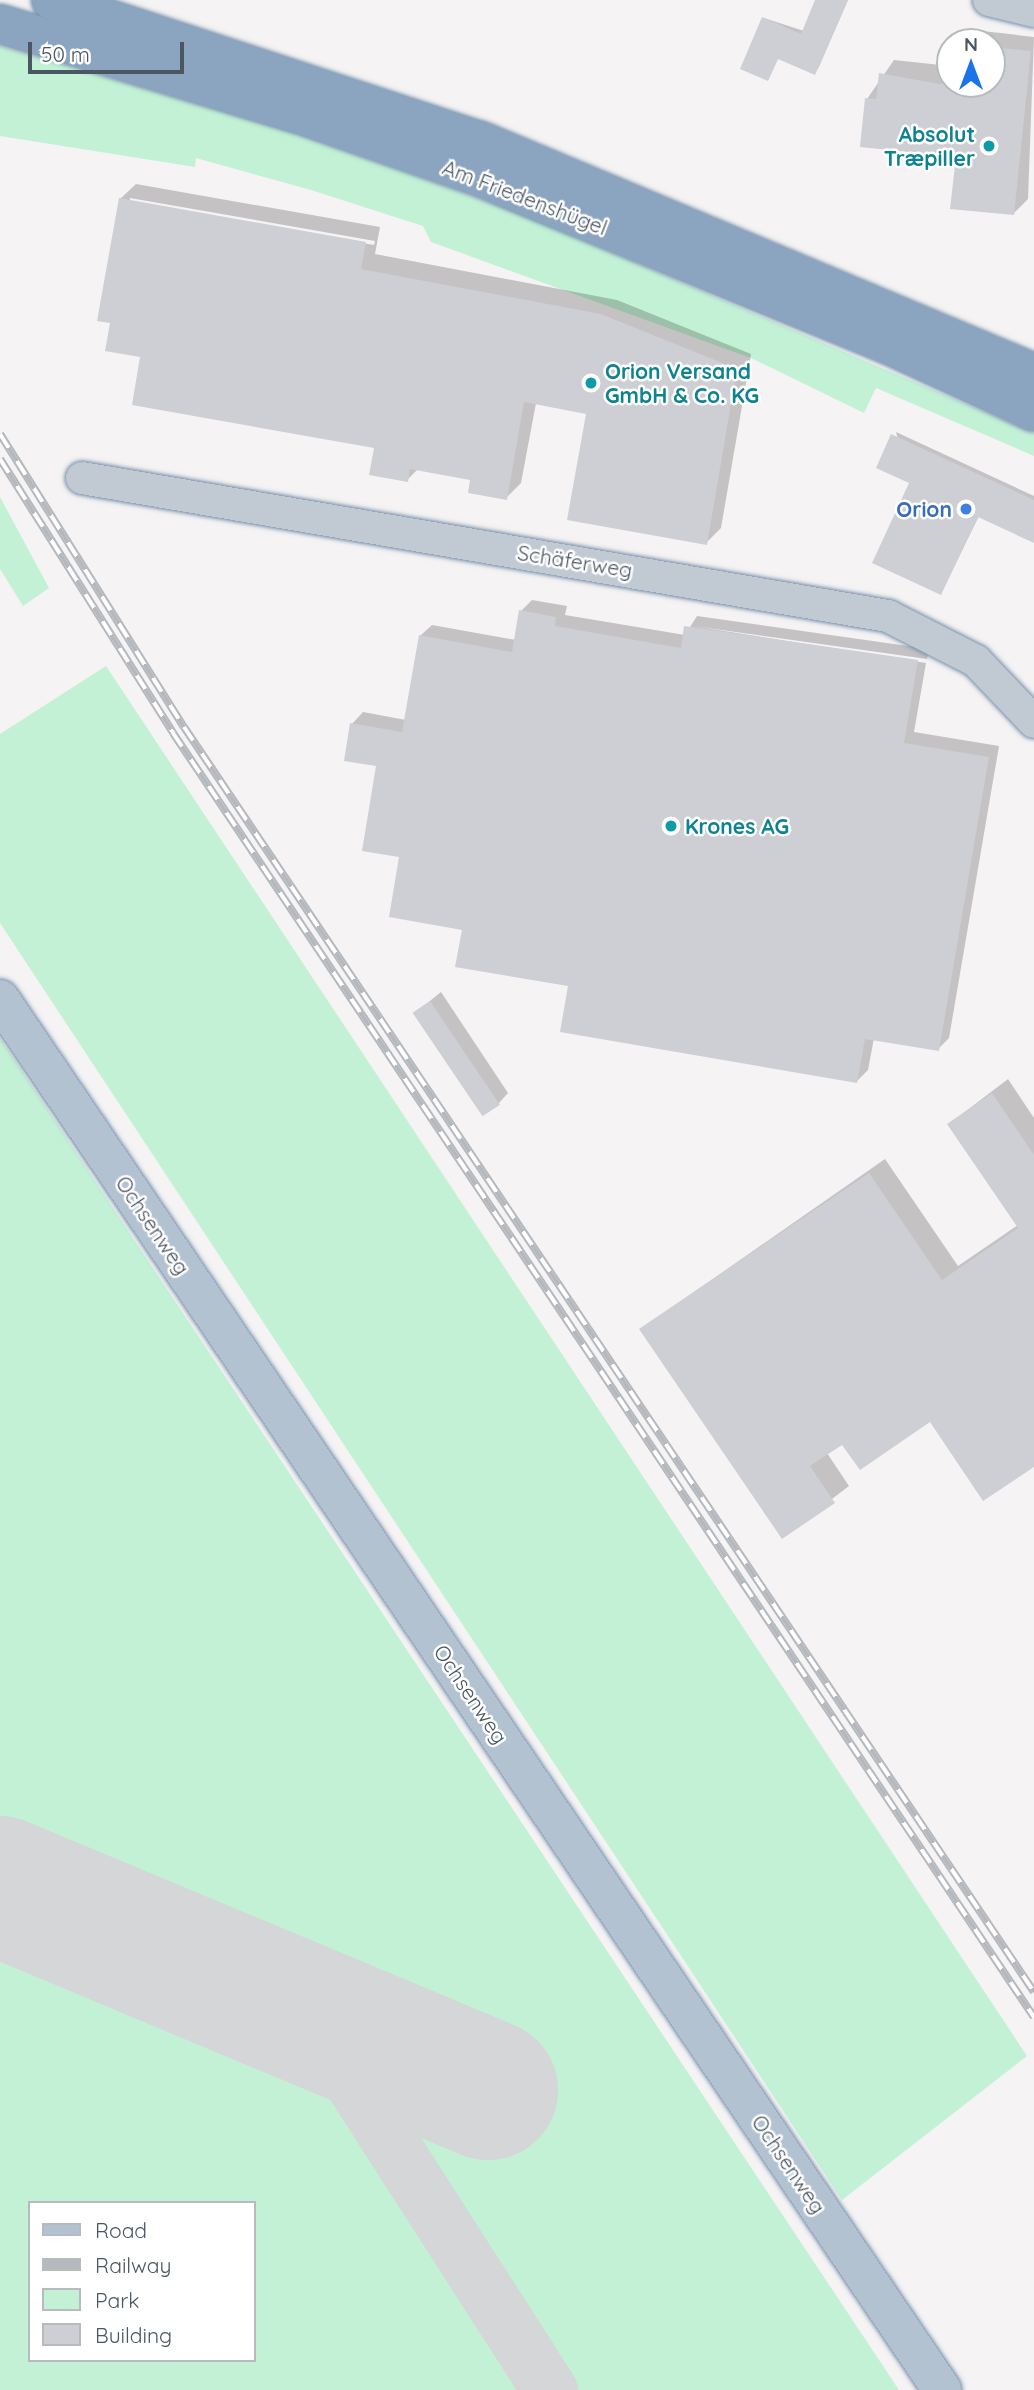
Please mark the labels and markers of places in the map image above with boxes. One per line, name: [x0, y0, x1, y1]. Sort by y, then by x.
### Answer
place label: Absolut Træpiller: [884, 121, 975, 171]
marker: Absolut Træpiller: [981, 138, 997, 154]
place label: Orion Versand GmbH & Co. KG: [605, 358, 759, 408]
marker: Orion Versand GmbH & Co. KG: [583, 375, 599, 391]
place label: Orion: [896, 496, 952, 522]
marker: Orion: [958, 501, 974, 517]
place label: Krones AG: [685, 813, 789, 839]
marker: Krones AG: [663, 818, 679, 834]

